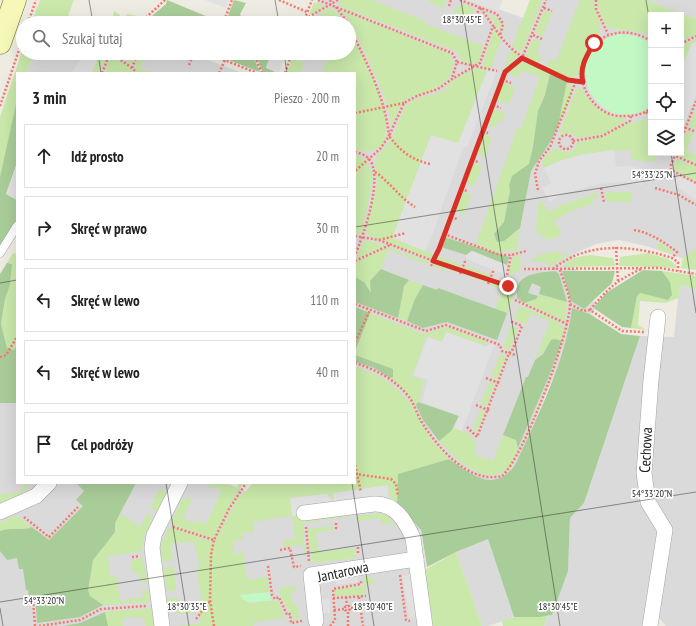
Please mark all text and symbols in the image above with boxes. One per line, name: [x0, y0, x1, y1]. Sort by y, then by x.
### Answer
map controls: [648, 12, 684, 156]
button: +: [648, 12, 684, 48]
text: 18°30'45"E: [442, 13, 482, 26]
search box: [16, 16, 356, 60]
icon: search: [30, 27, 52, 49]
text: Szukaj tutaj: [62, 29, 123, 48]
route start: [585, 34, 603, 52]
button: −: [648, 48, 684, 84]
button: locate: [648, 84, 684, 120]
text: 3 min: [32, 87, 66, 109]
text: Pieszo · 200 m: [274, 90, 340, 107]
button: layers: [648, 120, 684, 156]
icon: ahead: [33, 145, 55, 167]
text: Idź prosto: [71, 147, 124, 166]
text: 20 m: [316, 148, 339, 165]
text: 54°33'25"N: [632, 168, 672, 181]
icon: right: [33, 217, 55, 239]
text: Skręć w prawo: [71, 219, 147, 238]
text: 30 m: [316, 220, 339, 237]
route end: [499, 277, 517, 295]
icon: left: [33, 289, 55, 311]
text: Skręć w lewo: [71, 291, 140, 310]
text: 110 m: [310, 292, 339, 309]
icon: left: [33, 361, 55, 383]
text: Skręć w lewo: [71, 363, 140, 382]
text: 40 m: [316, 364, 339, 381]
street label: Cechowa: [635, 427, 656, 473]
icon: arrive: [33, 433, 55, 455]
text: Cel podróży: [71, 435, 133, 454]
text: 54°33'20"N: [632, 487, 672, 500]
street label: Jantarowa: [315, 557, 370, 586]
text: 54°33'20"N: [24, 594, 64, 607]
text: 18°30'35"E: [167, 600, 207, 613]
text: 18°30'40"E: [353, 600, 393, 613]
text: 18°30'45"E: [538, 600, 578, 613]

